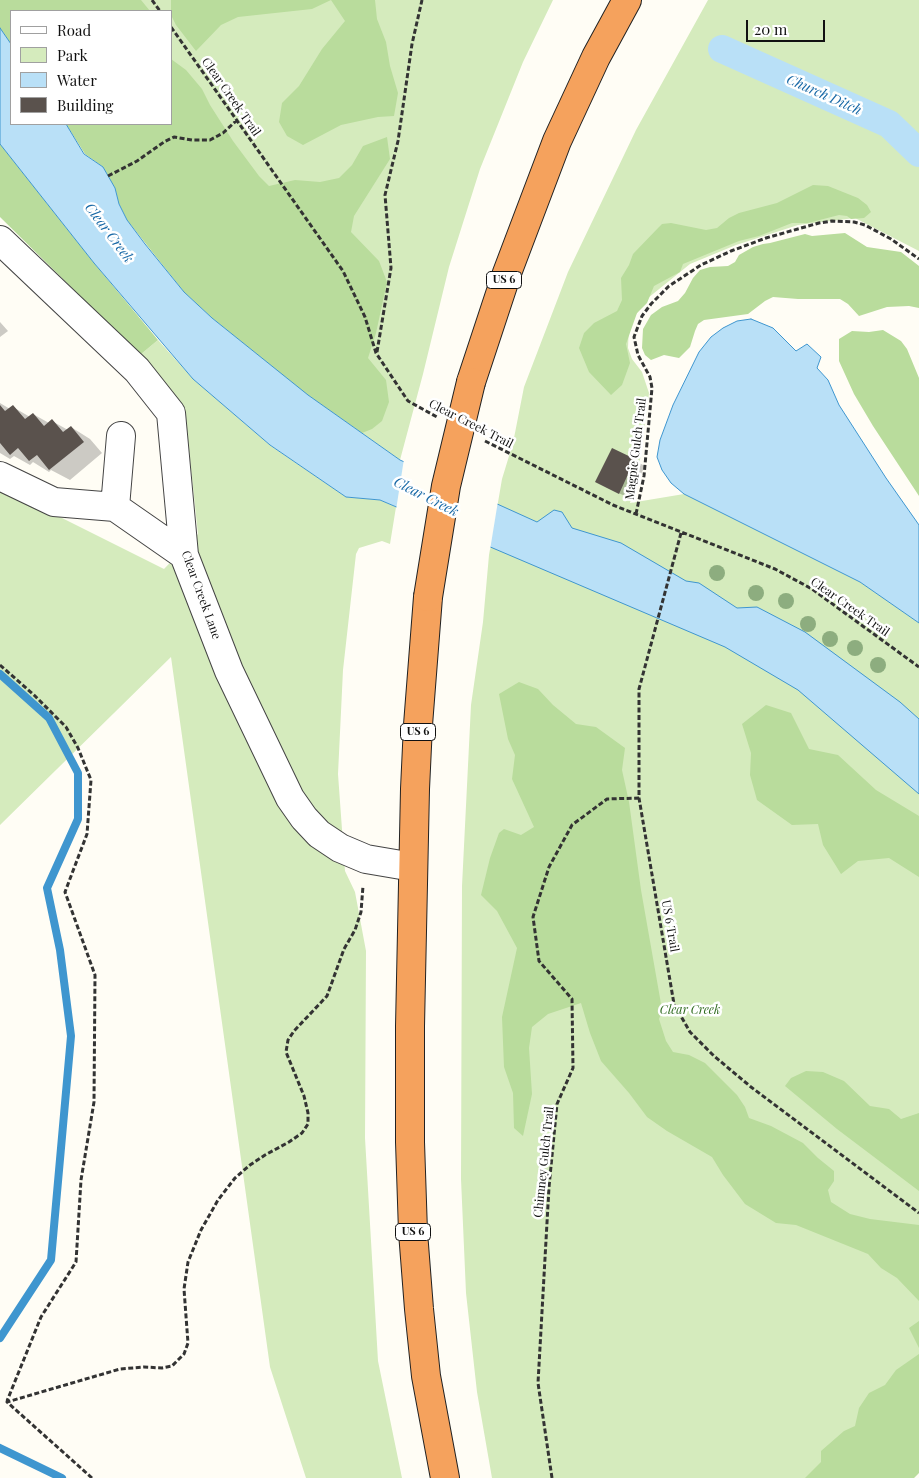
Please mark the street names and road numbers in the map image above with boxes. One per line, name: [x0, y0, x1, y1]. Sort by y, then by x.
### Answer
street label: Clear Creek Trail: [199, 55, 263, 139]
road number: US 6: [486, 272, 522, 288]
street label: Clear Creek Trail: [426, 397, 516, 451]
street label: Magpie Gulch Trail: [623, 397, 649, 501]
street label: Clear Creek Lane: [178, 549, 224, 641]
street label: Clear Creek Trail: [808, 575, 892, 639]
road number: US 6: [400, 724, 436, 740]
street label: US 6 Trail: [658, 899, 682, 953]
street label: Chimney Gulch Trail: [531, 1106, 557, 1218]
road number: US 6: [396, 1224, 430, 1240]

